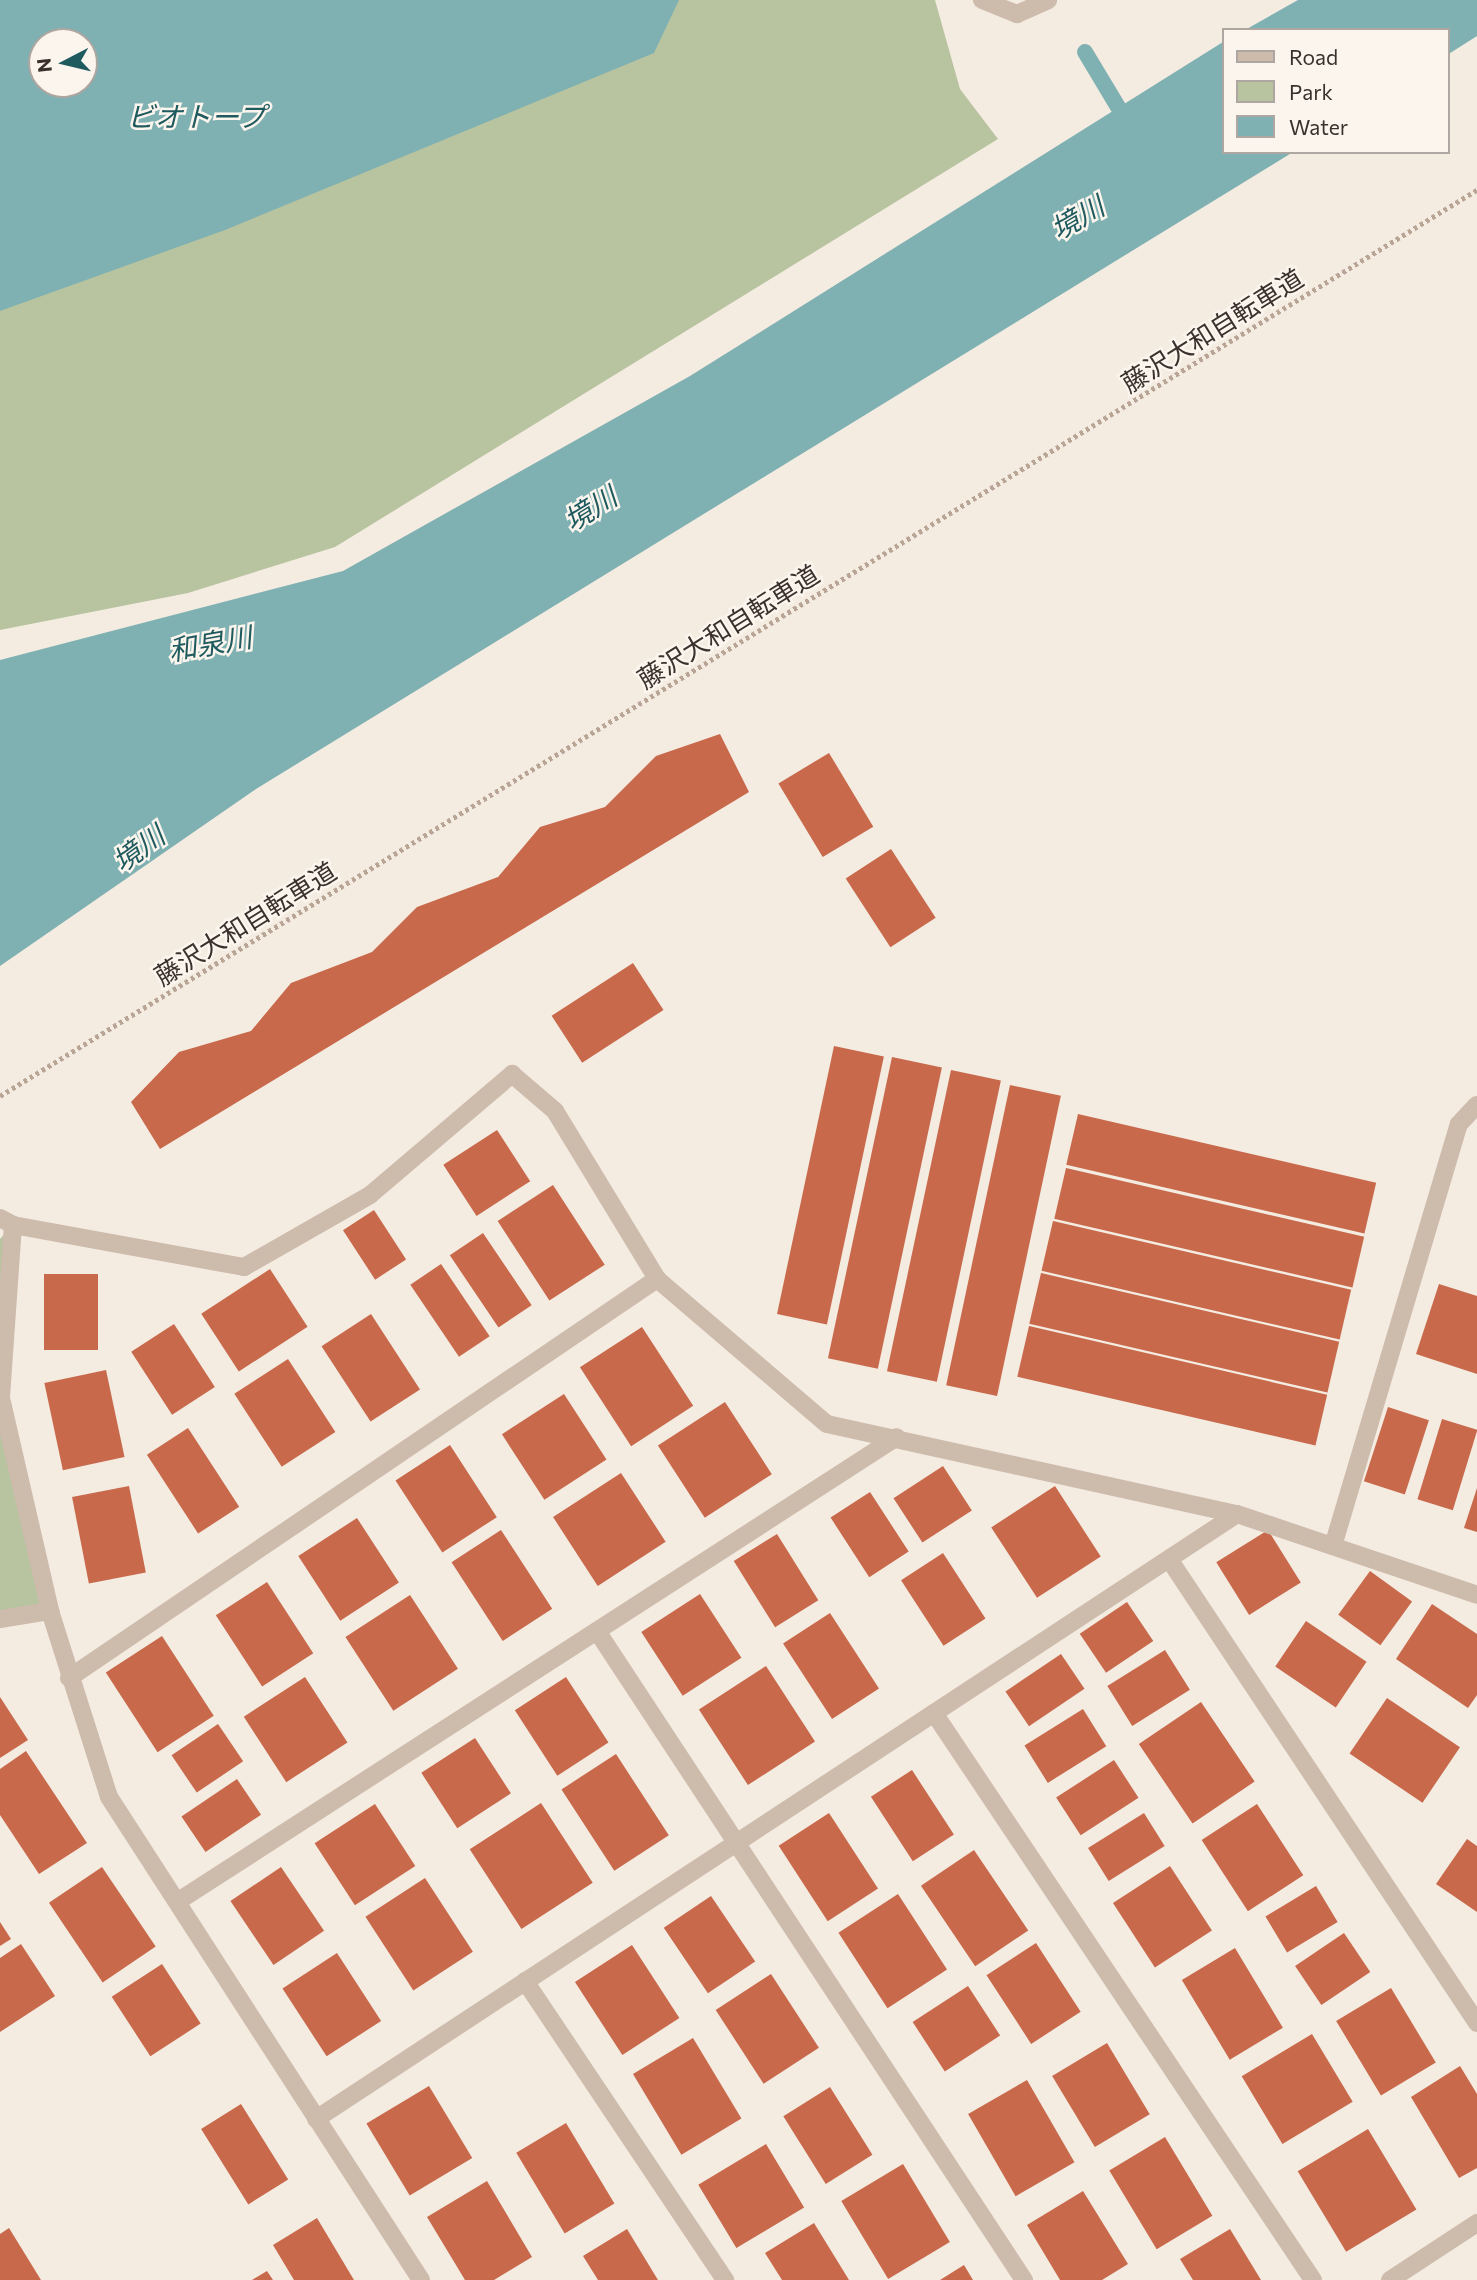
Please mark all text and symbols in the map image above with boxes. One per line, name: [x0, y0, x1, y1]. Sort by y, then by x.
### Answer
north arrow: [28, 28, 98, 98]
legend: [1222, 28, 1449, 154]
text: Road: [1289, 44, 1338, 69]
text: N: [31, 57, 56, 74]
text: Park: [1289, 79, 1333, 104]
water label: ビオトープ: [126, 99, 266, 133]
text: Water: [1289, 114, 1348, 139]
water label: 境川: [1044, 188, 1110, 246]
street label: 藤沢大和自転車道: [1116, 262, 1308, 398]
water label: 境川: [557, 479, 623, 537]
street label: 藤沢大和自転車道: [632, 558, 824, 694]
water label: 和泉川: [166, 619, 254, 667]
water label: 境川: [105, 818, 171, 878]
street label: 藤沢大和自転車道: [149, 855, 341, 991]

